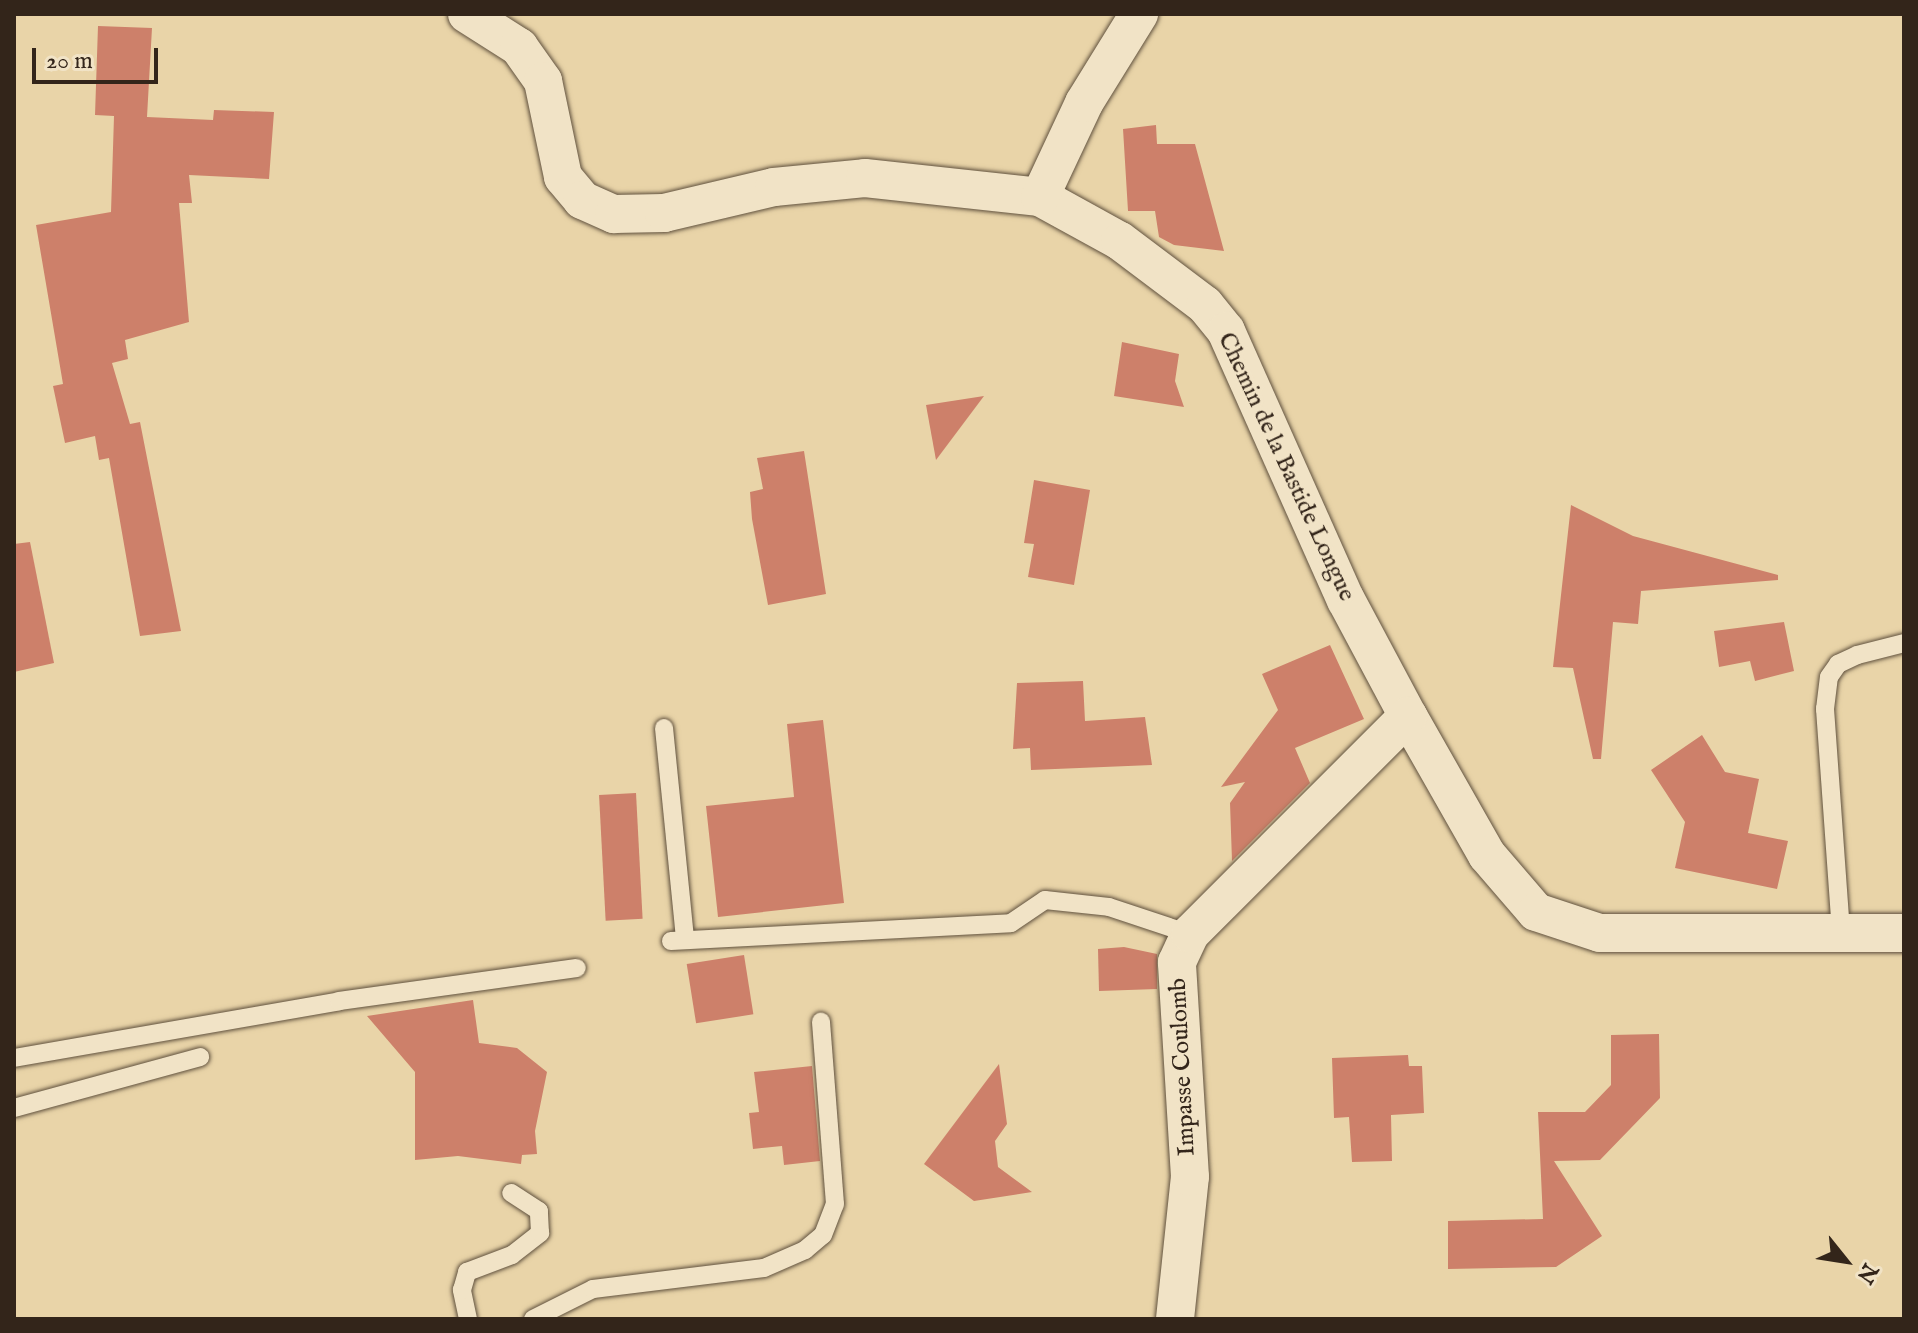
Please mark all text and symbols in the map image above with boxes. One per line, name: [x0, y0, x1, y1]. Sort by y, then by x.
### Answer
scale bar: [36, 32, 162, 82]
text: 20 m: [46, 46, 93, 77]
street label: Chemin de la Bastide Longue: [1211, 328, 1361, 606]
street label: Impasse Coulomb: [1164, 977, 1202, 1157]
north arrow: [1806, 1221, 1886, 1301]
text: N: [1850, 1258, 1884, 1288]

